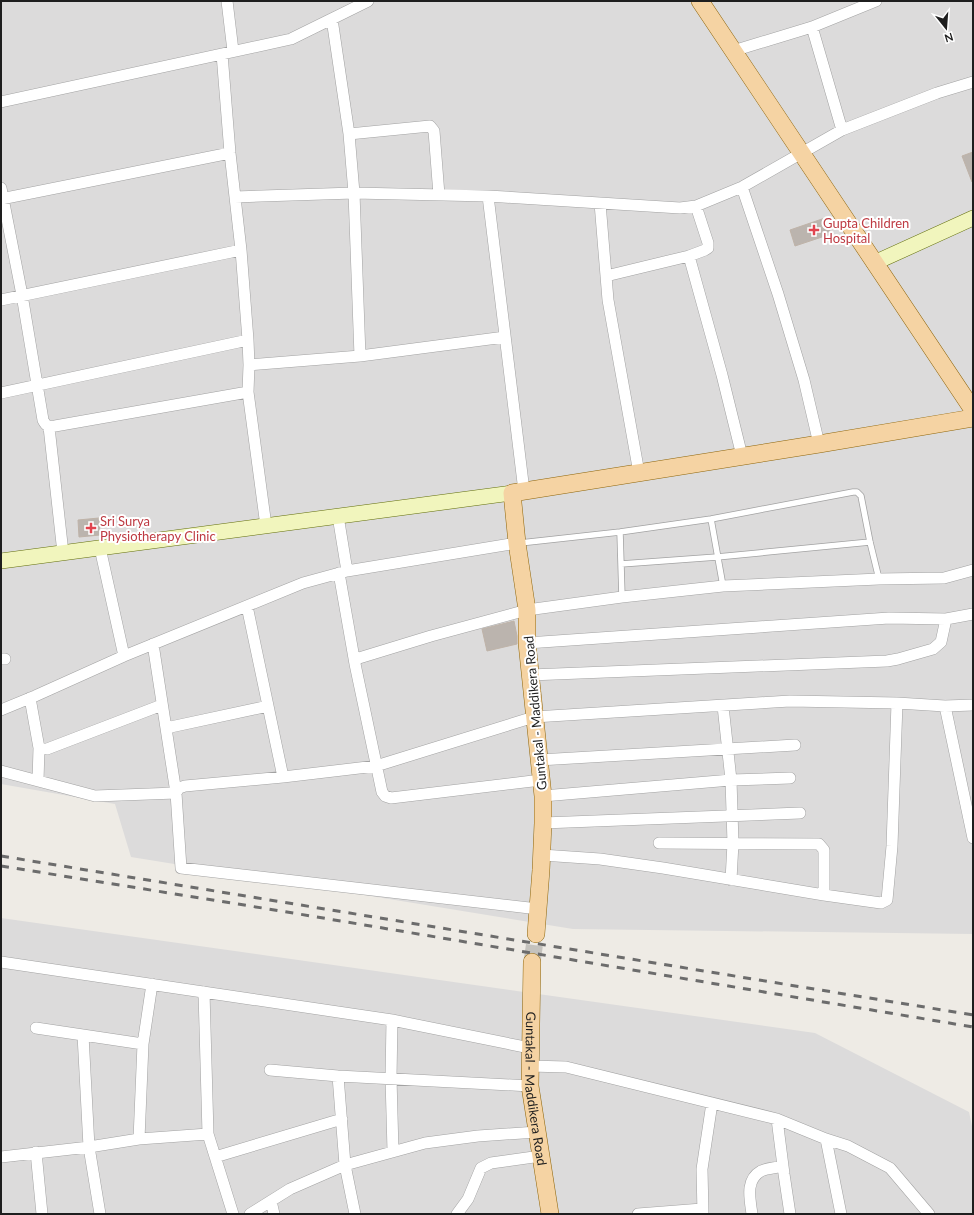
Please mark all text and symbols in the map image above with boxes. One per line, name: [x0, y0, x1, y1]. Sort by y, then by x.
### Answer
north arrow: [926, 8, 966, 48]
text: N: [943, 31, 955, 45]
place label: Gupta Children Hospital: [823, 215, 909, 246]
marker: Gupta Children Hospital: [808, 224, 820, 236]
place label: Sri Surya Physiotherapy Clinic: [100, 513, 216, 544]
marker: Sri Surya Physiotherapy Clinic: [85, 522, 97, 534]
street label: Guntakal - Maddikera Road: [520, 635, 550, 791]
street label: Guntakal - Maddikera Road: [522, 1011, 550, 1167]

